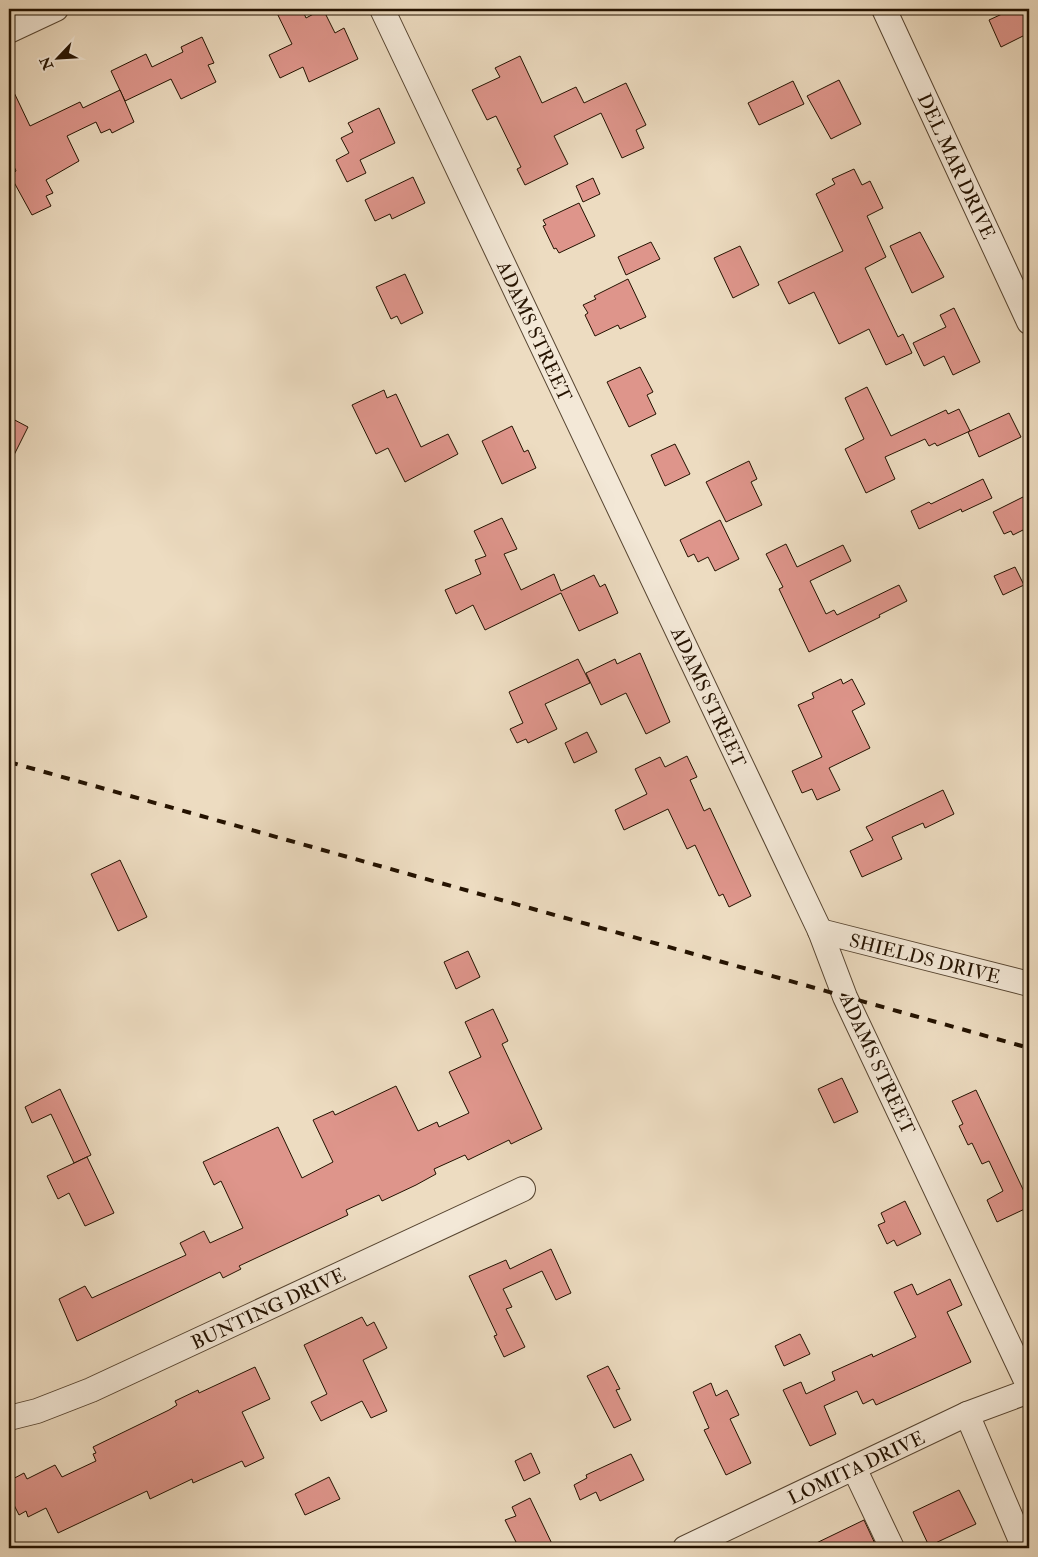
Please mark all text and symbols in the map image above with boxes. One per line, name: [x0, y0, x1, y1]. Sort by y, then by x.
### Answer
north arrow: [32, 32, 82, 82]
text: N: [36, 54, 57, 73]
street label: DEL MAR DRIVE: [912, 90, 1001, 244]
street label: ADAMS STREET: [491, 257, 577, 405]
street label: ADAMS STREET: [665, 623, 751, 771]
street label: SHIELDS DRIVE: [847, 929, 1003, 989]
street label: ADAMS STREET: [834, 990, 920, 1138]
street label: BUNTING DRIVE: [187, 1263, 350, 1355]
street label: LOMITA DRIVE: [784, 1426, 929, 1510]

